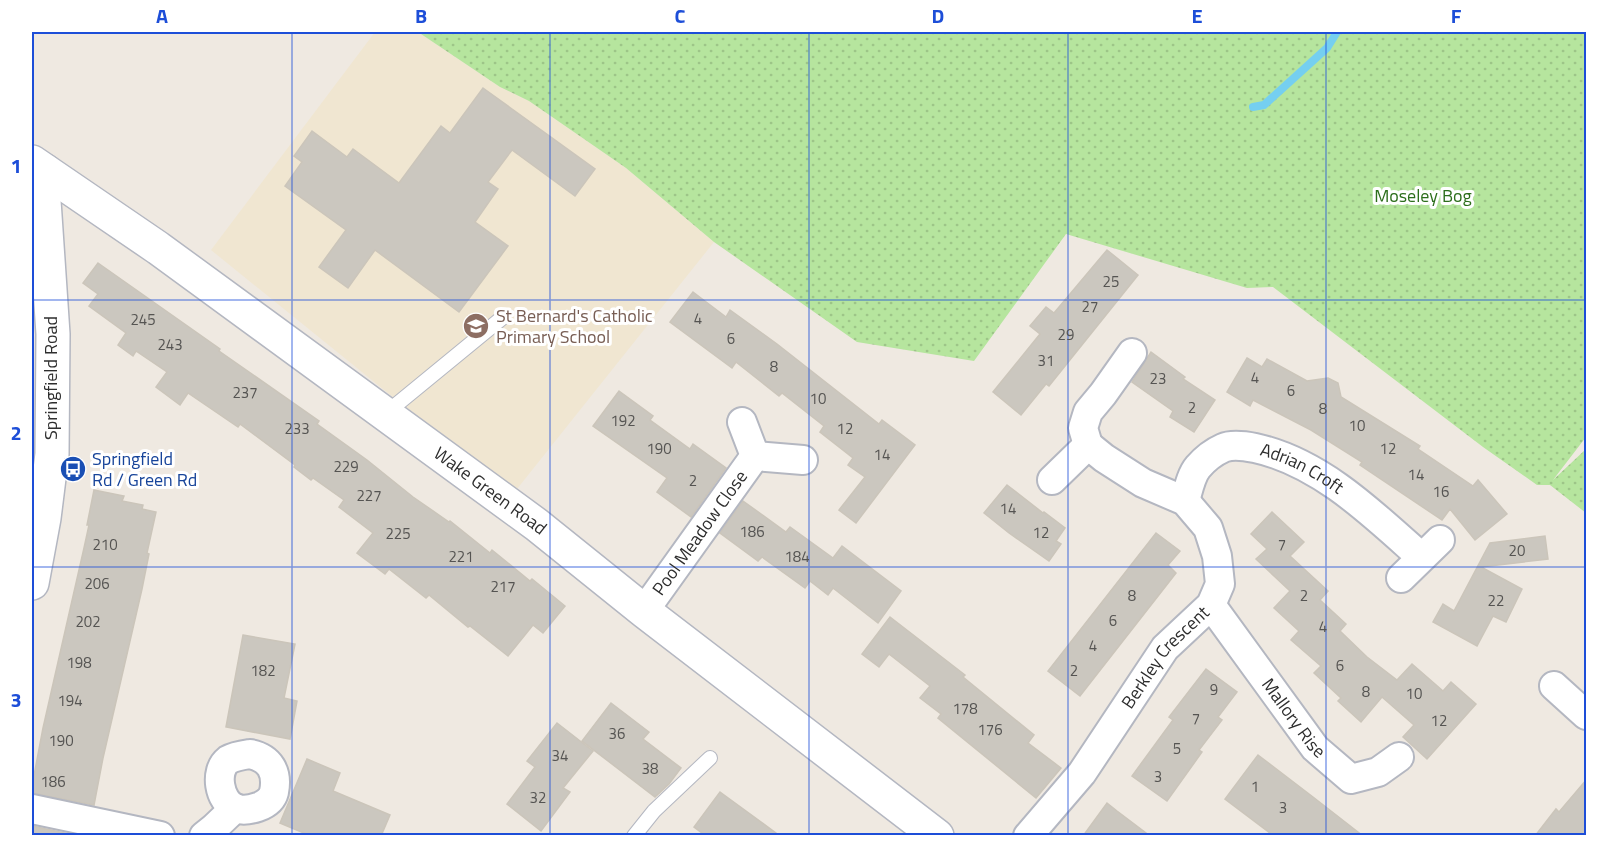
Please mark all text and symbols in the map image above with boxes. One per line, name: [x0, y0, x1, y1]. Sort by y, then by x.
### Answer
text: A: [156, 0, 168, 31]
text: B: [415, 0, 427, 31]
text: C: [675, 0, 686, 31]
text: D: [932, 0, 944, 31]
text: E: [1191, 0, 1203, 31]
text: F: [1451, 0, 1462, 31]
text: 1: [10, 150, 22, 181]
park label: Moseley Bog: [1374, 182, 1472, 209]
house number: 25: [1103, 270, 1119, 293]
house number: 27: [1082, 295, 1098, 318]
place label: St Bernard's Catholic Primary School: [496, 302, 653, 350]
house number: 4: [694, 307, 702, 330]
house number: 245: [130, 308, 156, 331]
school or university icon: St Bernard's Catholic Primary School: [461, 311, 491, 341]
street label: Springfield Road: [37, 316, 64, 440]
house number: 29: [1058, 323, 1074, 346]
house number: 6: [727, 327, 735, 350]
house number: 243: [157, 333, 183, 356]
house number: 31: [1038, 349, 1054, 372]
house number: 8: [770, 355, 778, 378]
house number: 4: [1251, 366, 1259, 389]
house number: 23: [1150, 367, 1166, 390]
house number: 6: [1287, 379, 1295, 402]
house number: 237: [232, 381, 258, 404]
house number: 10: [810, 387, 826, 410]
house number: 2: [1188, 396, 1196, 419]
house number: 8: [1319, 397, 1327, 420]
house number: 192: [610, 409, 636, 432]
house number: 10: [1349, 414, 1365, 437]
text: 2: [10, 417, 22, 448]
house number: 233: [284, 417, 310, 440]
house number: 12: [837, 417, 853, 440]
street label: Adrian Croft: [1257, 436, 1350, 501]
house number: 190: [646, 437, 672, 460]
house number: 12: [1380, 437, 1396, 460]
street label: Wake Green Road: [428, 440, 553, 541]
house number: 14: [874, 443, 890, 466]
place label: Springfield Rd / Green Rd: [92, 445, 197, 493]
bus stop icon: Springfield Rd / Green Rd: [58, 454, 88, 484]
house number: 229: [333, 455, 359, 478]
house number: 14: [1408, 463, 1424, 486]
street label: Pool Meadow Close: [645, 464, 754, 601]
house number: 2: [689, 469, 697, 492]
house number: 16: [1433, 480, 1449, 503]
house number: 227: [356, 484, 382, 507]
house number: 14: [1000, 497, 1016, 520]
house number: 186: [739, 520, 765, 543]
house number: 12: [1033, 521, 1049, 544]
house number: 225: [385, 522, 411, 545]
house number: 210: [92, 533, 118, 556]
house number: 7: [1278, 533, 1286, 556]
house number: 20: [1509, 539, 1525, 562]
house number: 221: [448, 545, 474, 568]
house number: 184: [784, 545, 810, 568]
house number: 206: [84, 572, 110, 595]
house number: 217: [490, 575, 516, 598]
house number: 8: [1128, 584, 1136, 607]
house number: 2: [1300, 584, 1308, 607]
house number: 22: [1488, 589, 1504, 612]
street label: Berkley Crescent: [1114, 599, 1216, 714]
house number: 6: [1109, 609, 1117, 632]
house number: 202: [75, 610, 101, 633]
house number: 4: [1319, 615, 1327, 638]
house number: 4: [1089, 634, 1097, 657]
house number: 198: [66, 651, 92, 674]
house number: 6: [1336, 654, 1344, 677]
house number: 182: [250, 659, 276, 682]
house number: 2: [1070, 659, 1078, 682]
street label: Mallory Rise: [1255, 672, 1332, 764]
house number: 9: [1210, 678, 1218, 701]
house number: 8: [1362, 680, 1370, 703]
house number: 10: [1406, 682, 1422, 705]
text: 3: [10, 684, 22, 715]
house number: 194: [57, 689, 83, 712]
house number: 178: [952, 697, 978, 720]
house number: 7: [1192, 707, 1200, 730]
house number: 12: [1431, 709, 1447, 732]
house number: 176: [977, 718, 1003, 741]
house number: 36: [609, 722, 625, 745]
house number: 190: [48, 729, 74, 752]
house number: 5: [1173, 737, 1181, 760]
house number: 34: [552, 744, 568, 767]
house number: 38: [642, 757, 658, 780]
house number: 3: [1154, 765, 1162, 788]
house number: 186: [40, 770, 66, 793]
house number: 1: [1251, 775, 1259, 798]
house number: 32: [530, 786, 546, 809]
house number: 3: [1279, 796, 1287, 819]

